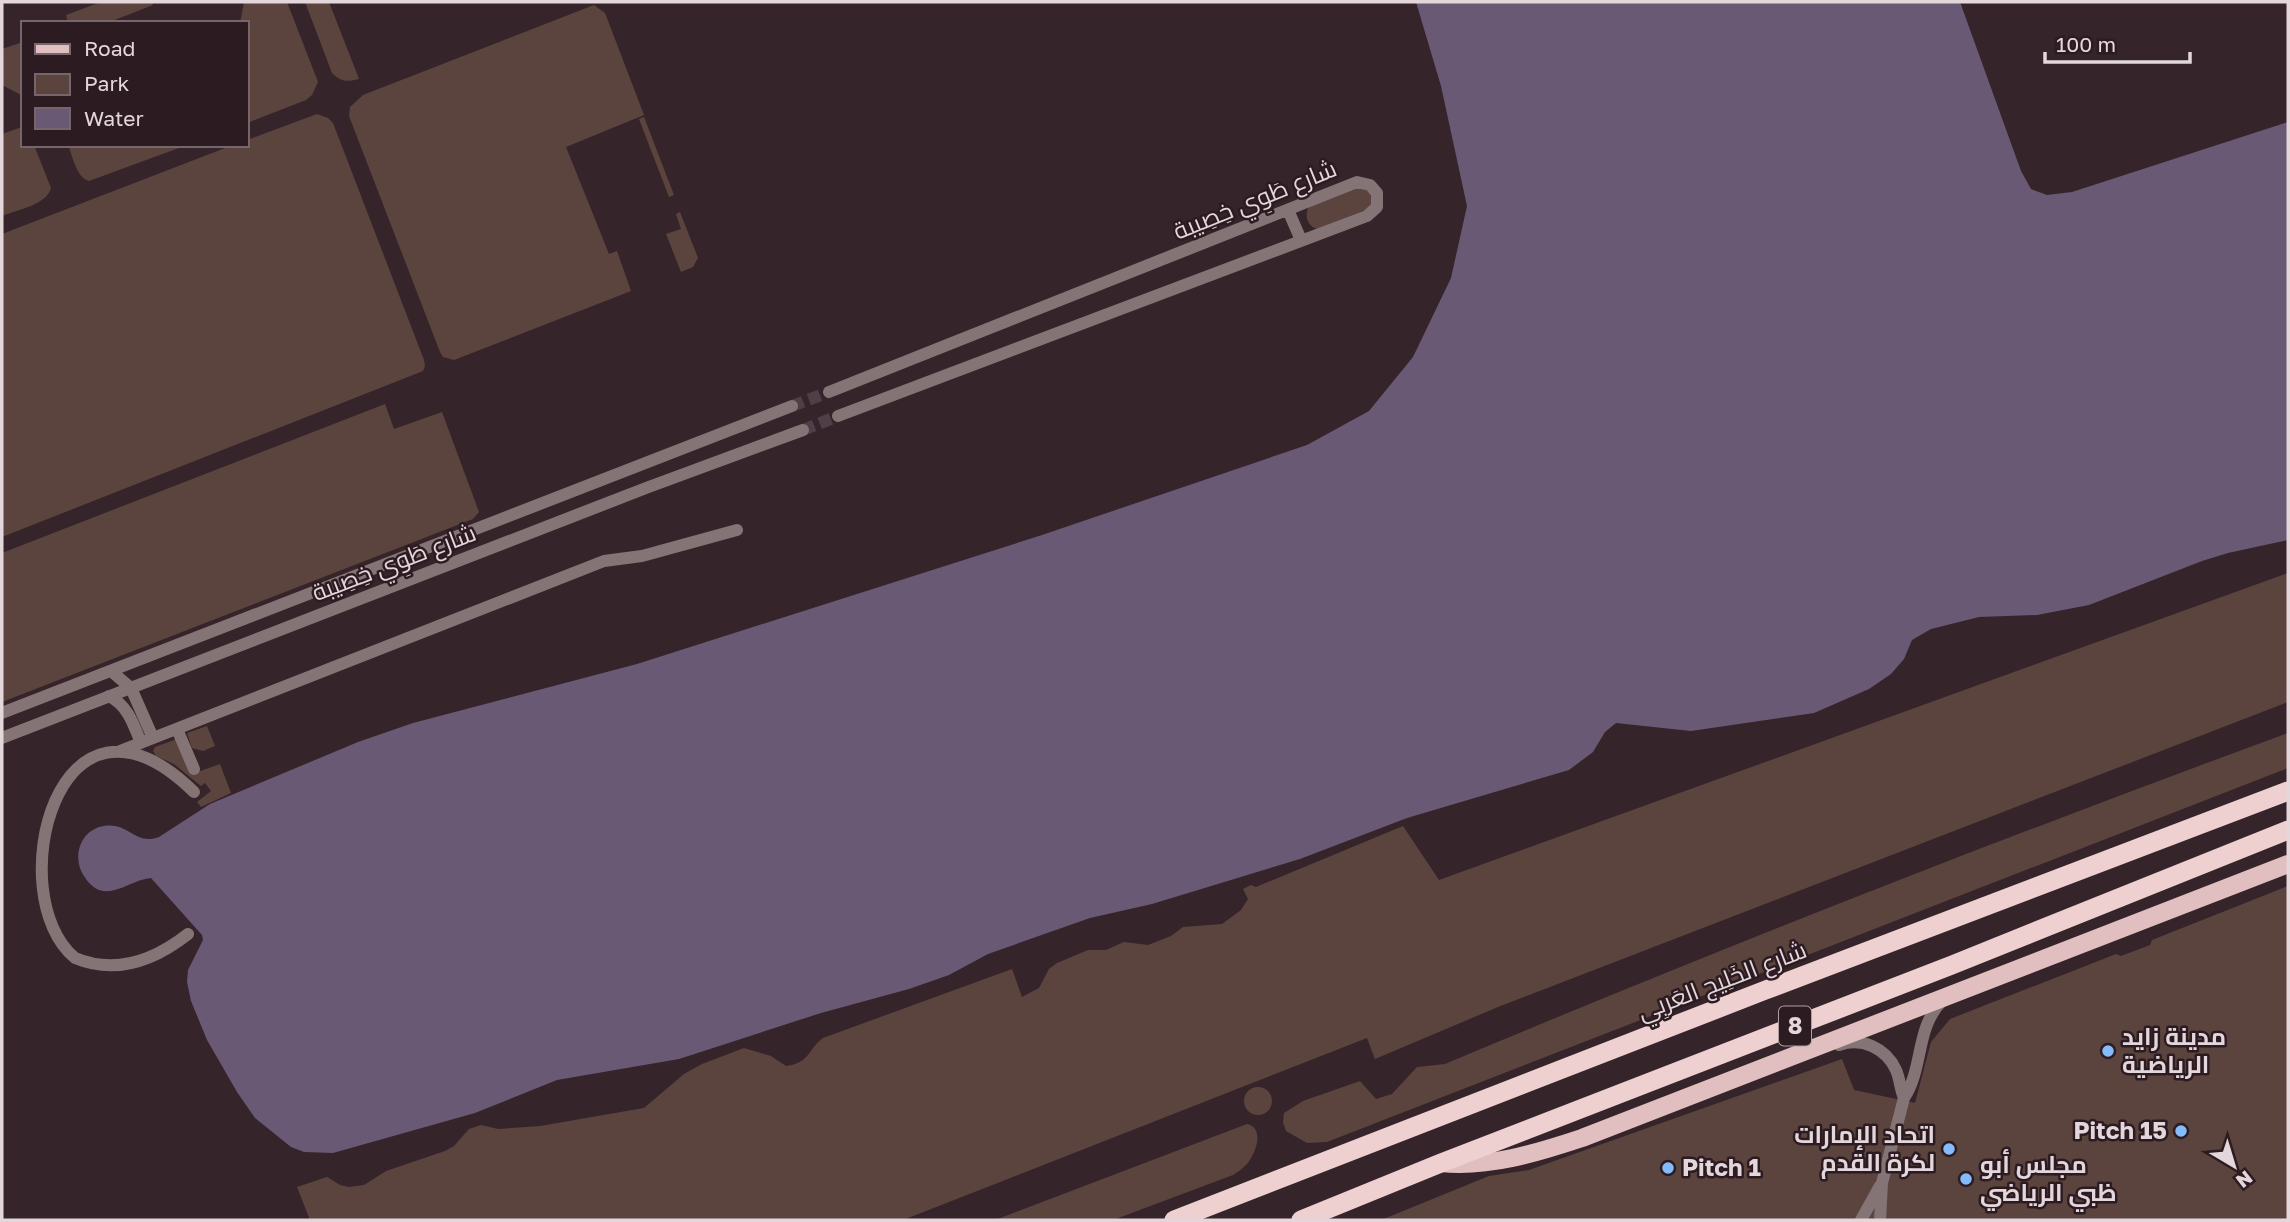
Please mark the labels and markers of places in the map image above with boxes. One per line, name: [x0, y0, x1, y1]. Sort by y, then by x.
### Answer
place label: مدينة زايد الرياضية: [2122, 1021, 2226, 1079]
marker: مدينة زايد الرياضية: [2100, 1043, 2116, 1059]
place label: Pitch 15: [2073, 1115, 2167, 1144]
place label: اتحاد الإمارات لكرة القدم: [1794, 1119, 1935, 1179]
marker: Pitch 15: [2173, 1123, 2189, 1139]
marker: اتحاد الإمارات لكرة القدم: [1941, 1141, 1957, 1157]
place label: مجلس أبو ظبي الرياضي: [1980, 1149, 2117, 1212]
place label: Pitch 1: [1682, 1152, 1761, 1181]
marker: Pitch 1: [1660, 1160, 1676, 1176]
marker: مجلس أبو ظبي الرياضي: [1958, 1171, 1974, 1187]

